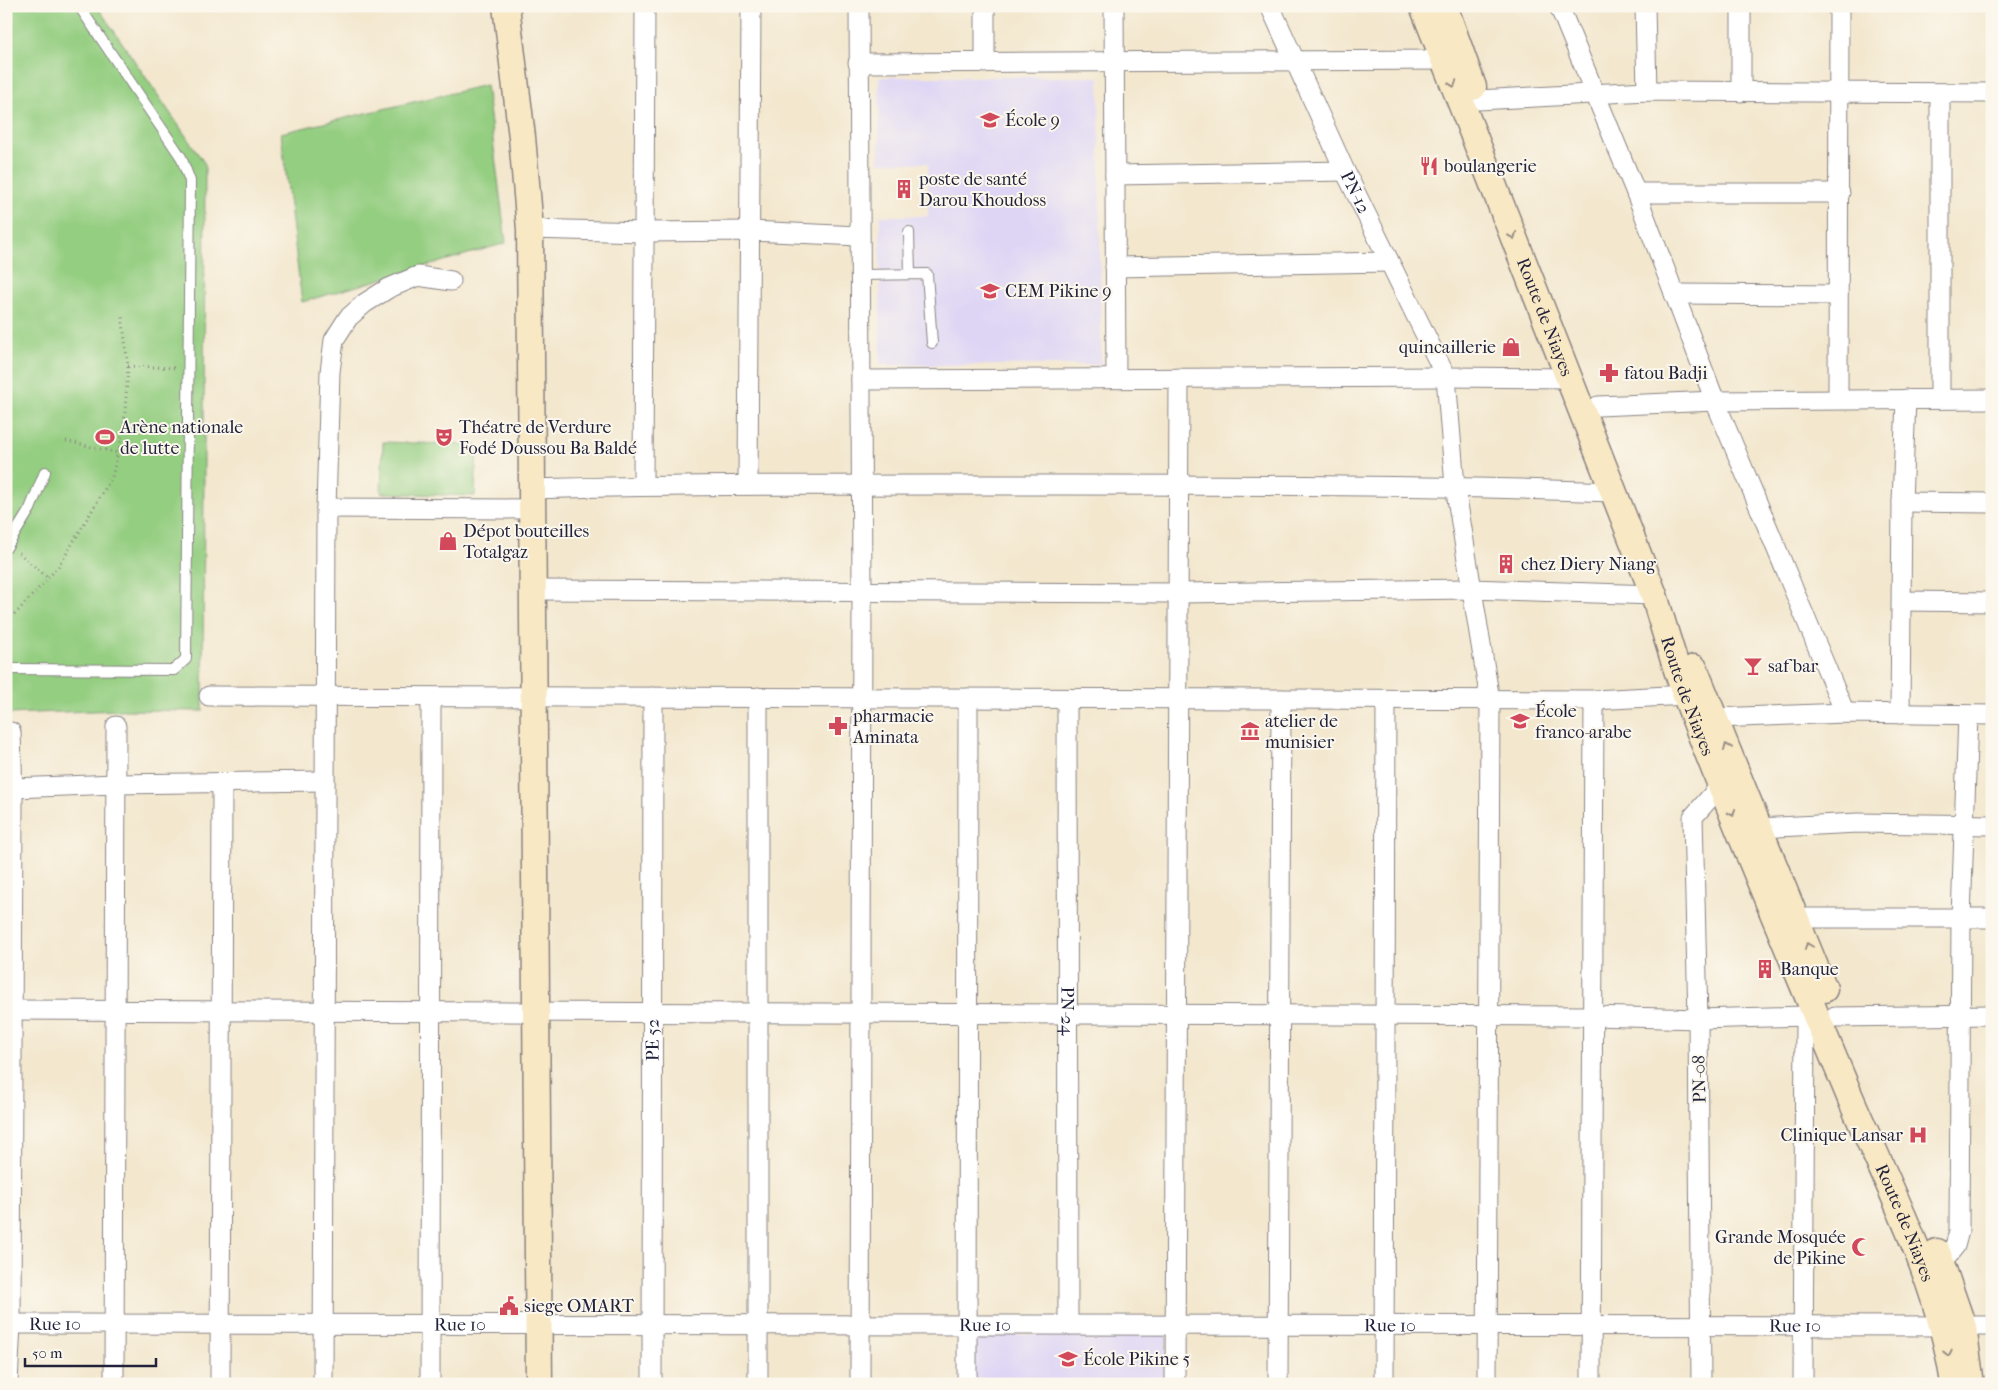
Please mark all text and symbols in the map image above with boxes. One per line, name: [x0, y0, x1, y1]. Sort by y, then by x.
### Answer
one-way arrow: [1447, 80, 1457, 88]
school or university icon: École 9: [979, 109, 1001, 131]
place label: École 9: [1005, 109, 1060, 131]
restaurant icon: boulangerie: [1418, 155, 1440, 177]
place label: boulangerie: [1443, 156, 1537, 177]
street label: PN-12: [1336, 168, 1374, 217]
place label: poste de santé Darou Khoudoss: [918, 169, 1046, 211]
building icon: poste de santé Darou Khoudoss: [893, 178, 915, 200]
one-way arrow: [1507, 231, 1517, 239]
street label: Route de Niayes: [1512, 255, 1577, 380]
school or university icon: CEM Pikine 9: [979, 280, 1001, 302]
place label: CEM Pikine 9: [1005, 281, 1112, 302]
shop icon: quincaillerie: [1500, 336, 1522, 358]
place label: quincaillerie: [1399, 337, 1496, 358]
pharmacy icon: fatou Badji: [1598, 362, 1620, 384]
place label: fatou Badji: [1624, 363, 1708, 384]
place label: Arène nationale de lutte: [119, 417, 243, 459]
place label: Théatre de Verdure Fodé Doussou Ba Baldé: [459, 417, 637, 459]
sports icon: Arène nationale de lutte: [94, 426, 116, 448]
theatre icon: Théatre de Verdure Fodé Doussou Ba Baldé: [433, 426, 455, 448]
place label: Dépot bouteilles Totalgaz: [463, 521, 590, 563]
shop icon: Dépot bouteilles Totalgaz: [437, 530, 459, 552]
building icon: chez Diery Niang: [1495, 553, 1517, 575]
place label: chez Diery Niang: [1521, 554, 1656, 575]
street label: Route de Niayes: [1656, 634, 1718, 759]
bar icon: saf bar: [1742, 655, 1764, 677]
place label: saf bar: [1768, 656, 1819, 677]
place label: École franco-arabe: [1535, 700, 1632, 743]
place label: pharmacie Aminata: [852, 706, 934, 748]
school or university icon: École franco-arabe: [1509, 710, 1531, 732]
place label: atelier de munisier: [1265, 711, 1338, 753]
pharmacy icon: pharmacie Aminata: [827, 715, 849, 737]
museum icon: atelier de munisier: [1239, 720, 1261, 742]
one-way arrow: [1723, 743, 1733, 752]
one-way arrow: [1727, 808, 1737, 816]
one-way arrow: [1804, 942, 1814, 951]
building icon: Banque: [1754, 958, 1776, 980]
place label: Banque: [1780, 959, 1839, 980]
street label: PN-24: [1056, 986, 1078, 1036]
street label: PE 52: [642, 1019, 664, 1061]
street label: PN-08: [1689, 1055, 1710, 1103]
hospital icon: Clinique Lansar: [1907, 1124, 1929, 1146]
place label: Clinique Lansar: [1780, 1125, 1903, 1146]
street label: Route de Niayes: [1870, 1161, 1938, 1285]
place label: Grande Mosquée de Pikine: [1715, 1227, 1846, 1269]
mosque icon: Grande Mosquée de Pikine: [1850, 1236, 1872, 1258]
public building icon: siege OMART: [498, 1295, 520, 1317]
place label: siege OMART: [524, 1296, 635, 1317]
street label: Rue 10: [29, 1314, 81, 1335]
street label: Rue 10: [434, 1314, 486, 1335]
street label: Rue 10: [959, 1315, 1011, 1336]
street label: Rue 10: [1364, 1315, 1416, 1336]
street label: Rue 10: [1769, 1316, 1821, 1337]
scale bar: [25, 1335, 156, 1367]
text: 50 m: [32, 1344, 63, 1362]
school or university icon: École Pikine 5: [1057, 1348, 1079, 1370]
place label: École Pikine 5: [1083, 1348, 1190, 1370]
one-way arrow: [1942, 1348, 1953, 1357]

